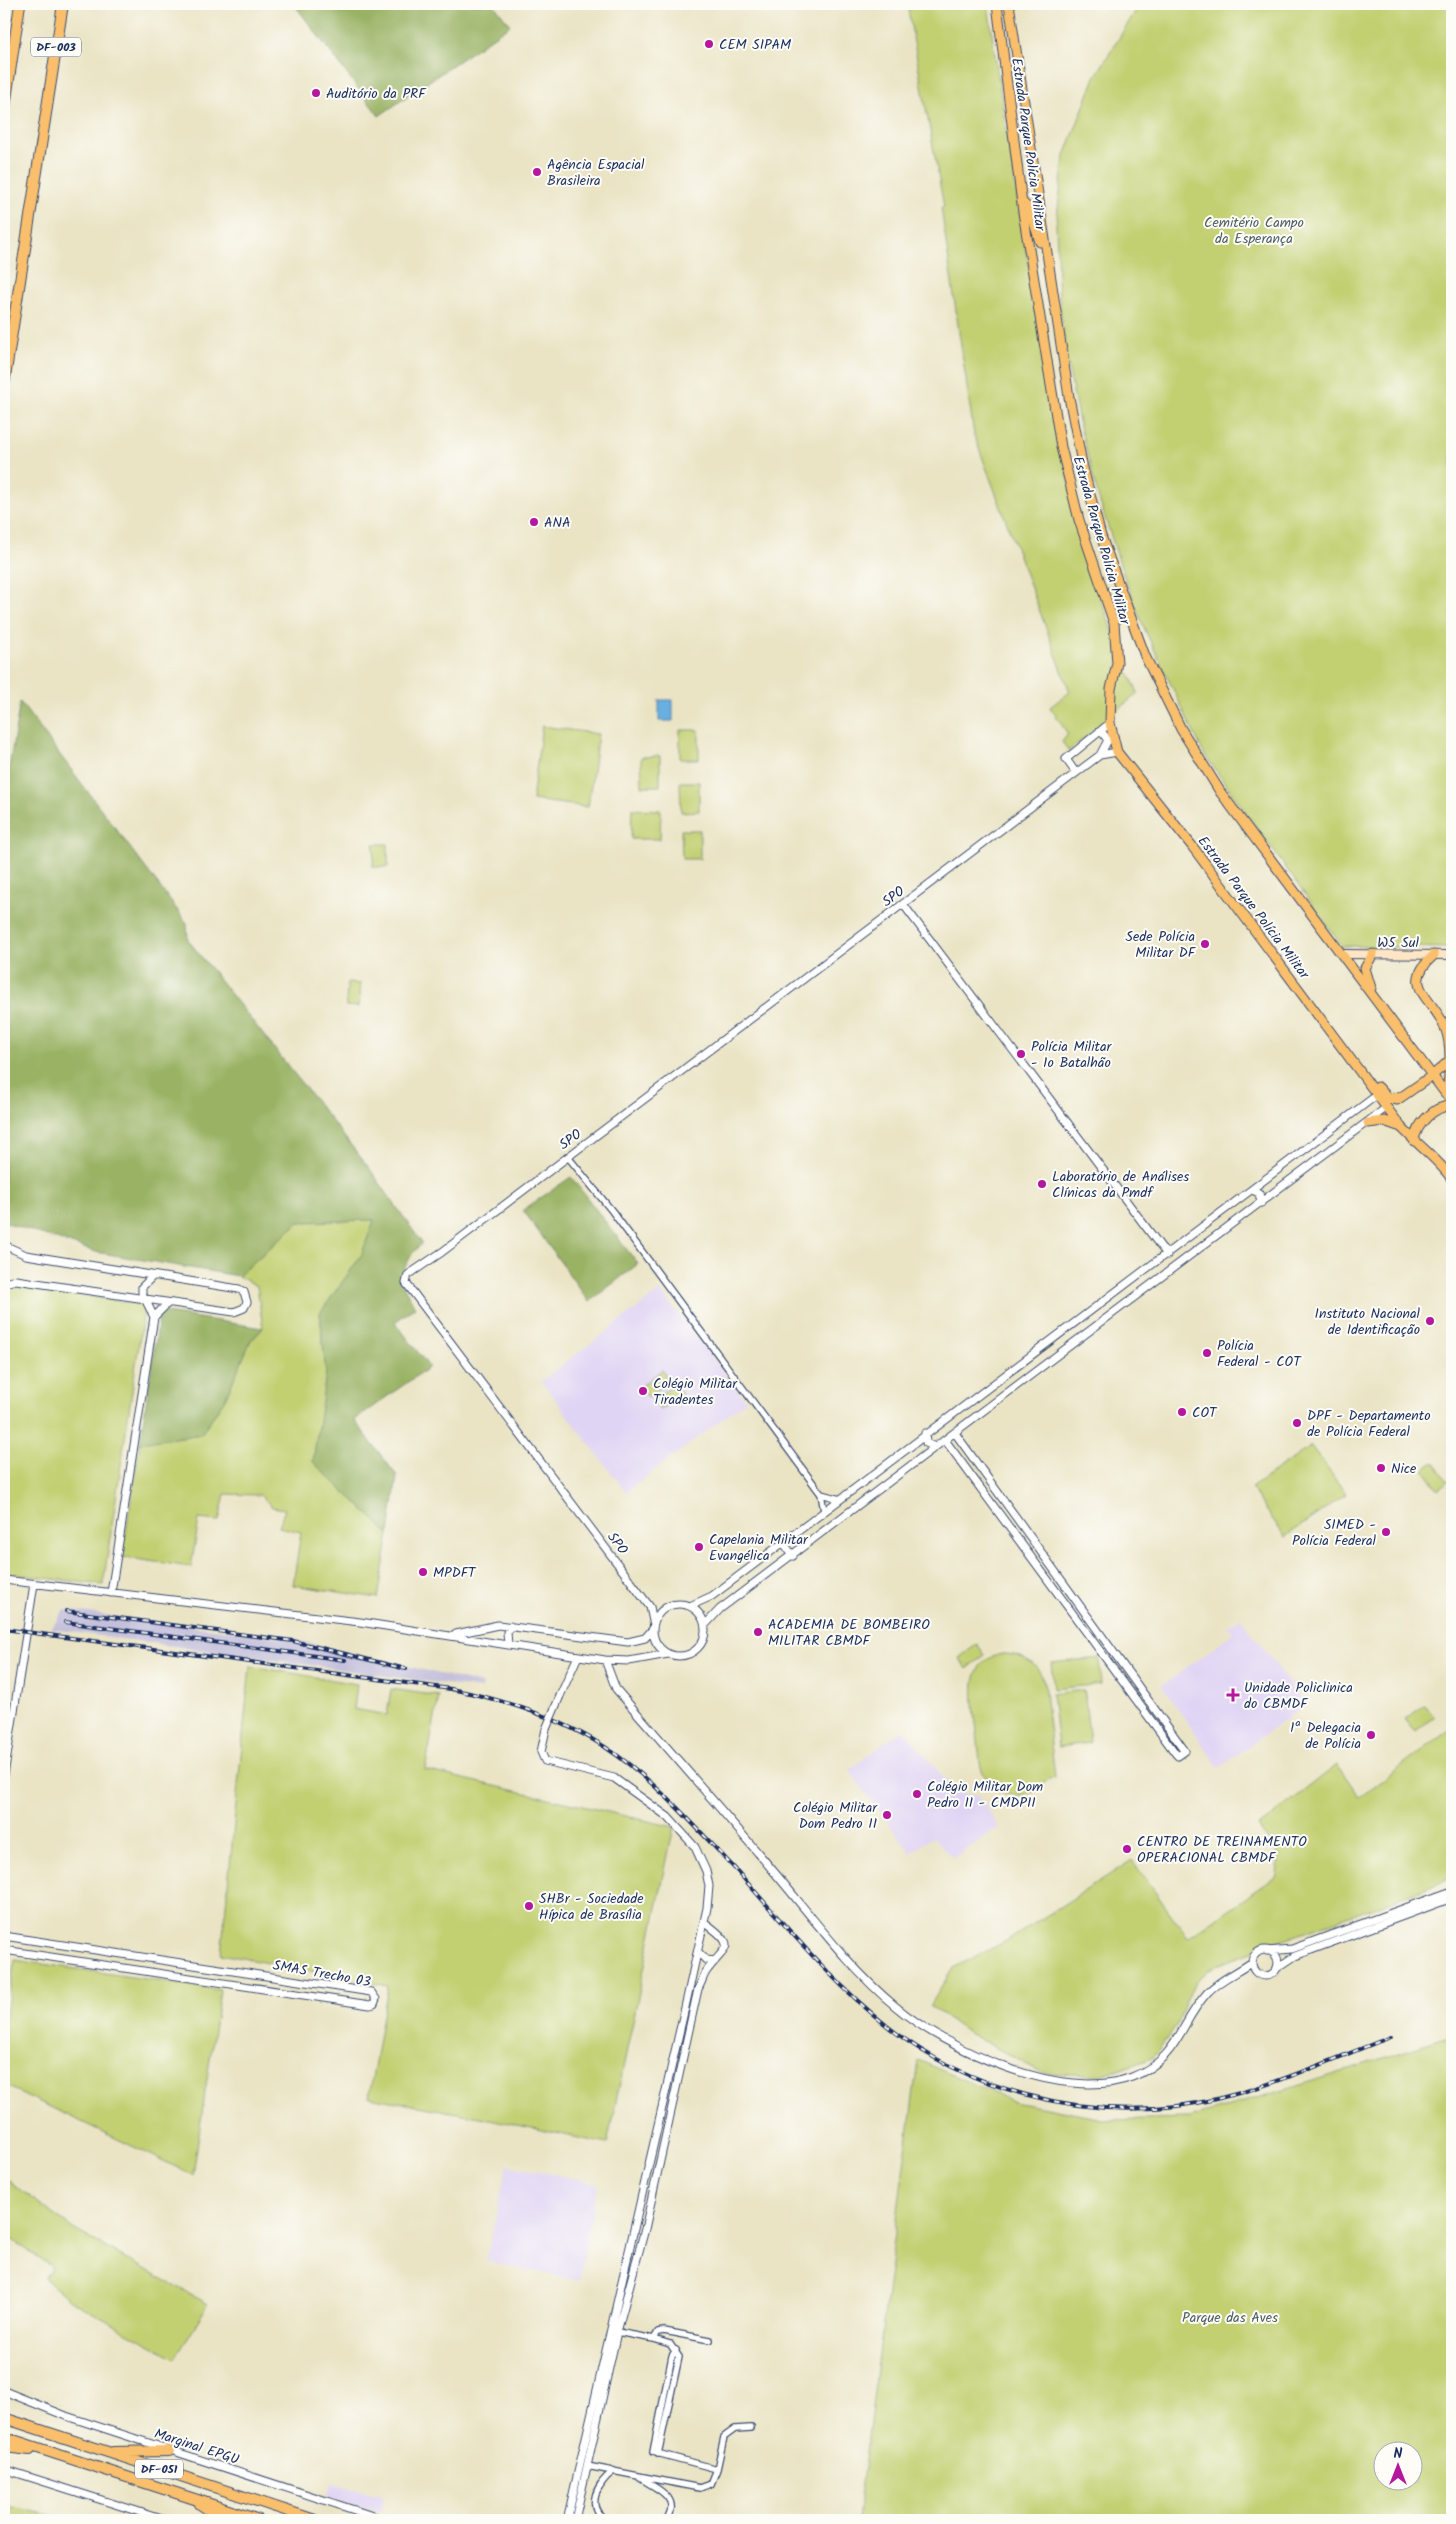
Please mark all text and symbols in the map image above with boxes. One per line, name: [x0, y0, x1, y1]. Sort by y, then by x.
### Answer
place label: CEM SIPAM: [719, 34, 791, 56]
road number: DF-003: [31, 38, 81, 56]
marker: CEM SIPAM: [703, 38, 715, 50]
street label: Estrada Parque Polícia Militar: [1005, 56, 1051, 233]
place label: Auditório da PRF: [326, 83, 427, 105]
marker: Auditório da PRF: [310, 87, 322, 99]
place label: Agência Espacial Brasileira: [547, 154, 645, 192]
marker: Agência Espacial Brasileira: [531, 166, 543, 178]
park label: Cemitério Campo da Esperança: [1204, 212, 1304, 250]
street label: Estrada Parque Polícia Militar: [1066, 454, 1136, 628]
place label: ANA: [544, 512, 571, 534]
marker: ANA: [528, 516, 540, 528]
street label: Estrada Parque Polícia Militar: [1192, 831, 1315, 985]
street label: SPO: [878, 881, 910, 913]
place label: Sede Polícia Militar DF: [1126, 926, 1197, 964]
street label: W5 Sul: [1377, 932, 1419, 954]
marker: Sede Polícia Militar DF: [1199, 938, 1211, 950]
place label: Polícia Militar - 1o Batalhão: [1031, 1036, 1113, 1074]
marker: Polícia Militar - 1o Batalhão: [1015, 1048, 1027, 1060]
street label: SPO: [555, 1124, 587, 1156]
place label: Laboratório de Análises Clínicas da Pmdf: [1052, 1166, 1189, 1204]
marker: Laboratório de Análises Clínicas da Pmdf: [1036, 1178, 1048, 1190]
place label: Instituto Nacional de Identificação: [1315, 1303, 1421, 1341]
marker: Instituto Nacional de Identificação: [1424, 1315, 1436, 1327]
place label: Polícia Federal - COT: [1217, 1335, 1302, 1373]
marker: Polícia Federal - COT: [1201, 1347, 1213, 1359]
place label: Colégio Militar Tiradentes: [653, 1373, 738, 1411]
marker: Colégio Militar Tiradentes: [637, 1385, 649, 1397]
place label: COT: [1192, 1402, 1218, 1424]
place label: DPF - Departamento de Polícia Federal: [1307, 1405, 1430, 1443]
marker: COT: [1176, 1406, 1188, 1418]
marker: DPF - Departamento de Polícia Federal: [1291, 1417, 1303, 1429]
place label: Nice: [1391, 1458, 1417, 1480]
marker: Nice: [1375, 1462, 1387, 1474]
place label: SIMED - Polícia Federal: [1292, 1514, 1377, 1552]
marker: SIMED - Polícia Federal: [1380, 1526, 1392, 1538]
street label: SPO: [601, 1528, 633, 1560]
place label: Capelania Militar Evangélica: [709, 1529, 809, 1567]
marker: Capelania Militar Evangélica: [693, 1541, 705, 1553]
place label: MPDFT: [433, 1562, 477, 1584]
marker: MPDFT: [417, 1566, 429, 1578]
place label: ACADEMIA DE BOMBEIRO MILITAR CBMDF: [768, 1614, 930, 1652]
marker: ACADEMIA DE BOMBEIRO MILITAR CBMDF: [752, 1626, 764, 1638]
place label: Unidade Policlinica do CBMDF: [1244, 1677, 1353, 1715]
marker: Unidade Policlinica do CBMDF: [1226, 1688, 1240, 1702]
place label: 1ª Delegacia de Polícia: [1290, 1717, 1361, 1755]
marker: 1ª Delegacia de Polícia: [1365, 1729, 1377, 1741]
place label: Colégio Militar Dom Pedro II - CMDPII: [927, 1776, 1043, 1814]
marker: Colégio Militar Dom Pedro II - CMDPII: [911, 1788, 923, 1800]
place label: Colégio Militar Dom Pedro II: [793, 1797, 878, 1835]
marker: Colégio Militar Dom Pedro II: [881, 1809, 893, 1821]
place label: CENTRO DE TREINAMENTO OPERACIONAL CBMDF: [1137, 1831, 1307, 1869]
marker: CENTRO DE TREINAMENTO OPERACIONAL CBMDF: [1121, 1843, 1133, 1855]
place label: SHBr - Sociedade Hípica de Brasília: [539, 1888, 644, 1926]
marker: SHBr - Sociedade Hípica de Brasília: [523, 1900, 535, 1912]
street label: SMAS Trecho 03: [271, 1955, 373, 1993]
park label: Parque das Aves: [1182, 2307, 1278, 2329]
street label: Marginal EPGU: [151, 2423, 242, 2471]
north arrow: [1374, 2442, 1424, 2492]
text: N: [1394, 2443, 1403, 2465]
road number: DF-051: [135, 2460, 183, 2478]

